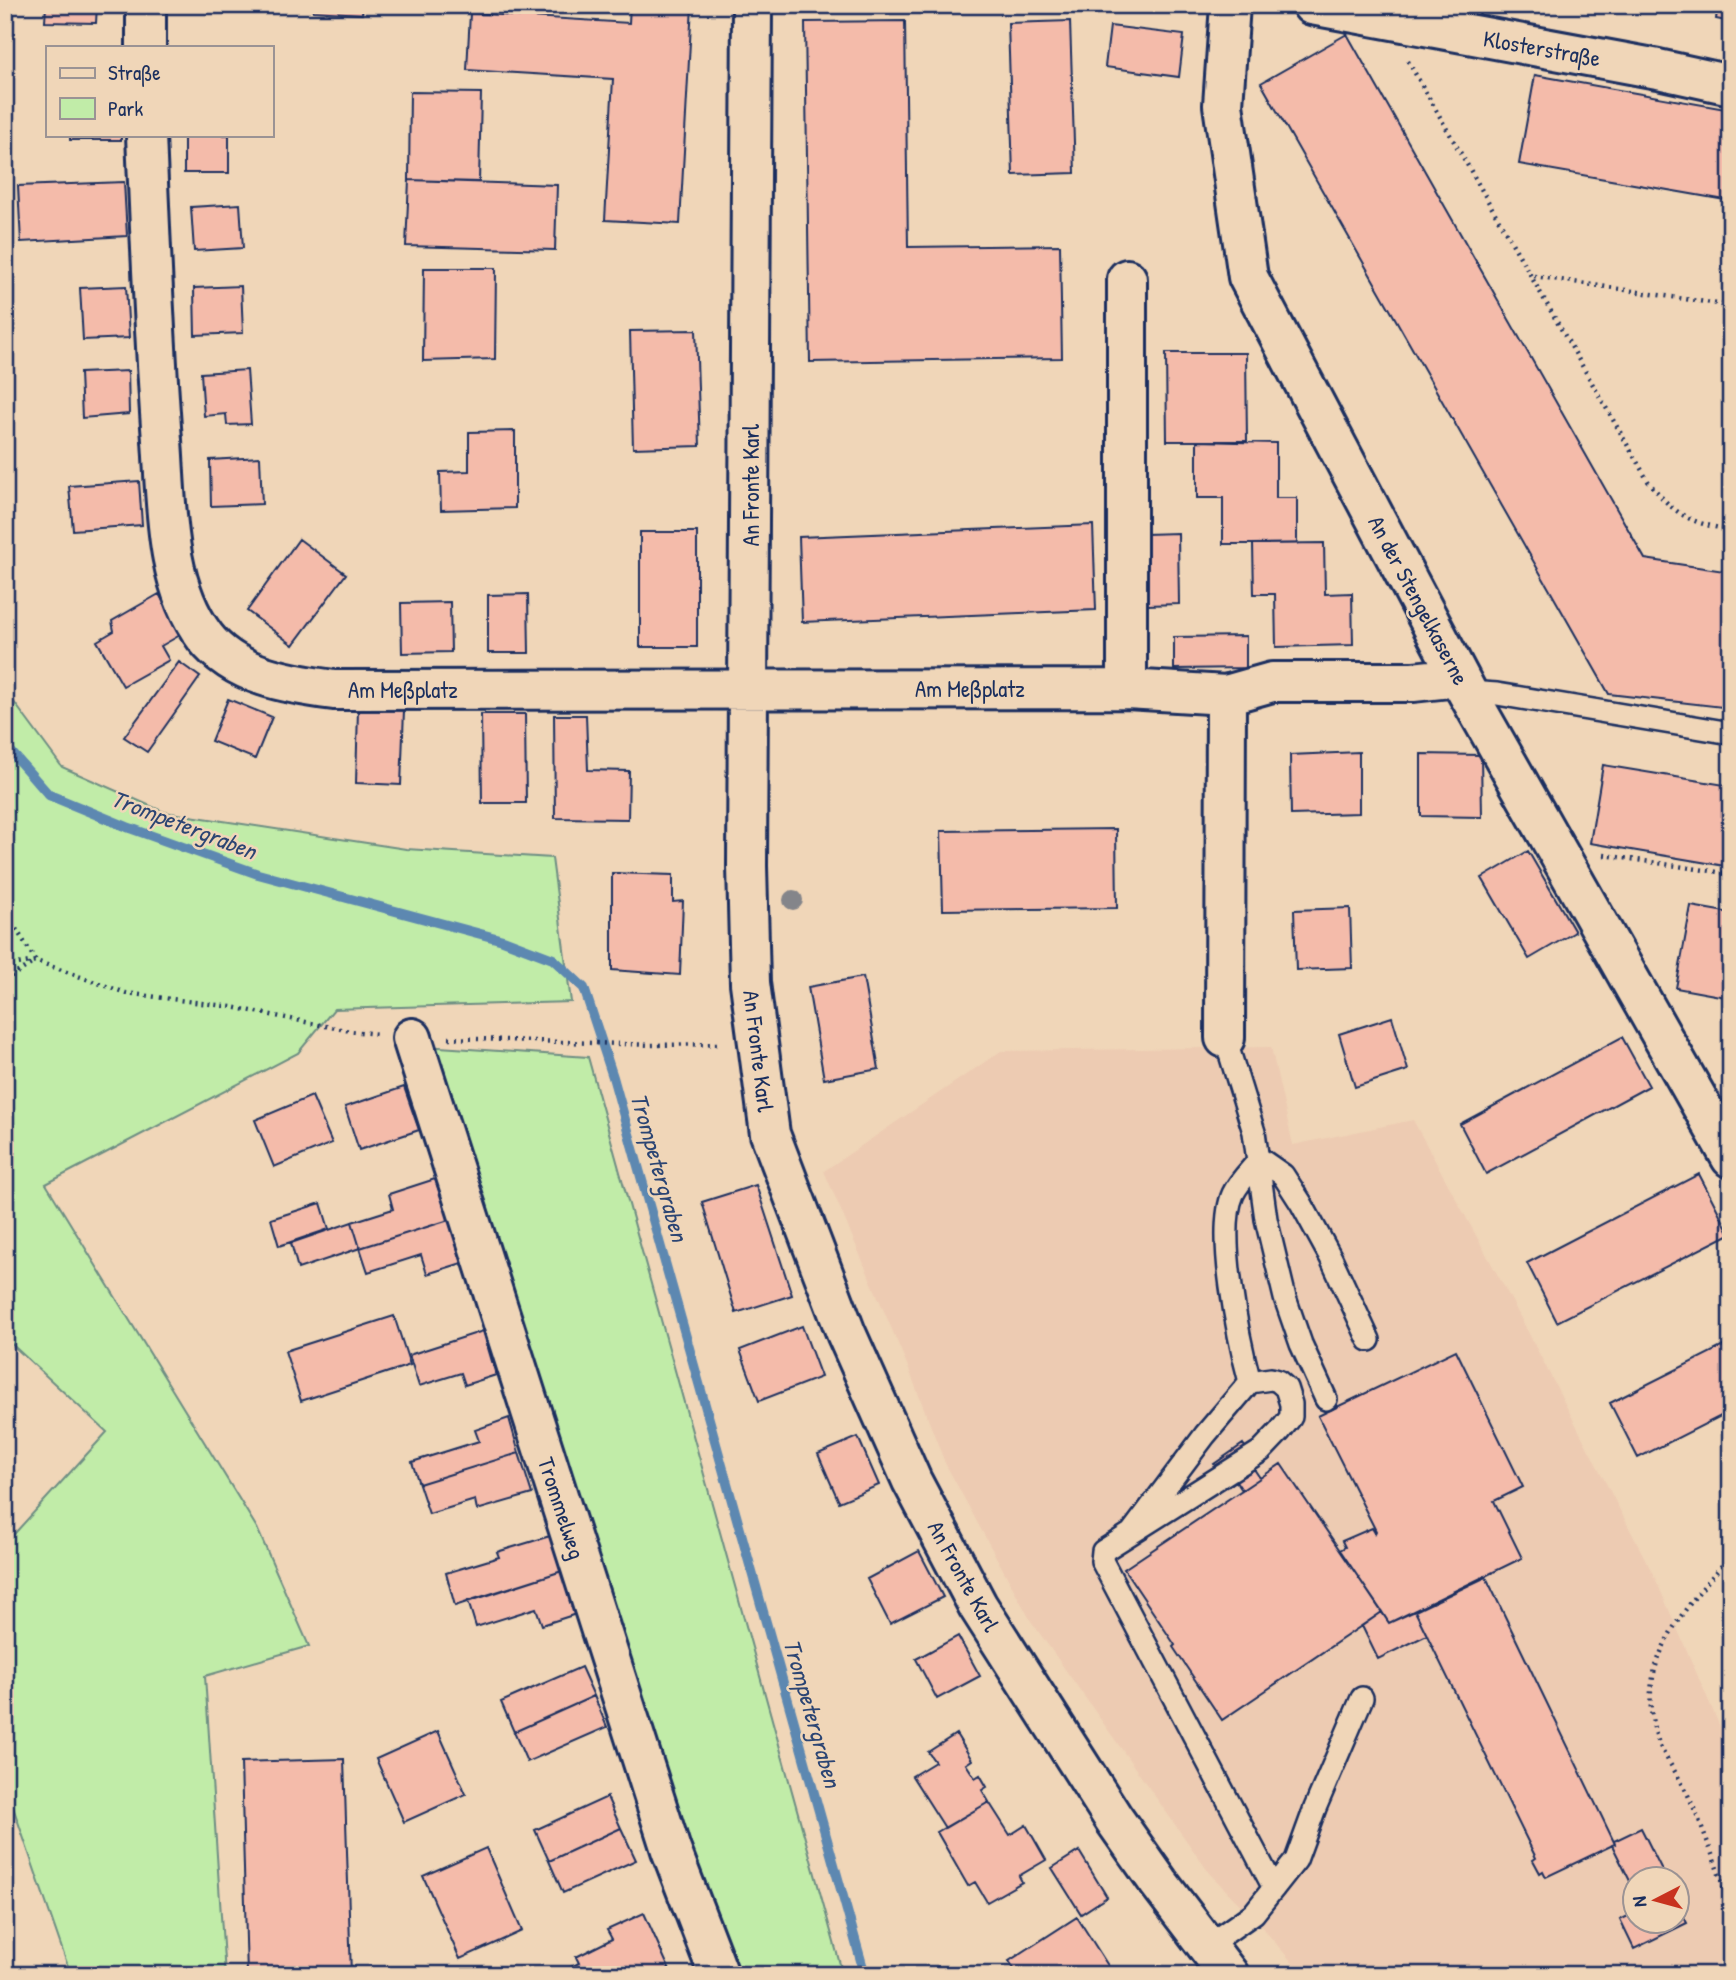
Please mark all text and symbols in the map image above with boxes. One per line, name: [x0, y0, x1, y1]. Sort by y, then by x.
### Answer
street label: Klosterstraße: [1481, 22, 1603, 74]
legend: [46, 46, 273, 136]
text: Straße: [108, 58, 161, 87]
text: Park: [108, 94, 143, 123]
street label: An Fronte Karl: [735, 423, 766, 546]
street label: An der Stengelkaserne: [1361, 510, 1477, 690]
street label: Am Meßplatz: [915, 673, 1025, 704]
street label: Am Meßplatz: [348, 674, 458, 705]
water label: Trompetergraben: [107, 782, 263, 868]
street label: An Fronte Karl: [736, 988, 782, 1115]
water label: Trompetergraben: [623, 1089, 697, 1247]
street label: Trommelweg: [531, 1453, 593, 1563]
street label: An Fronte Karl: [921, 1515, 1008, 1638]
water label: Trompetergraben: [776, 1635, 850, 1793]
north arrow: [1620, 1864, 1690, 1934]
text: N: [1626, 1895, 1653, 1908]

